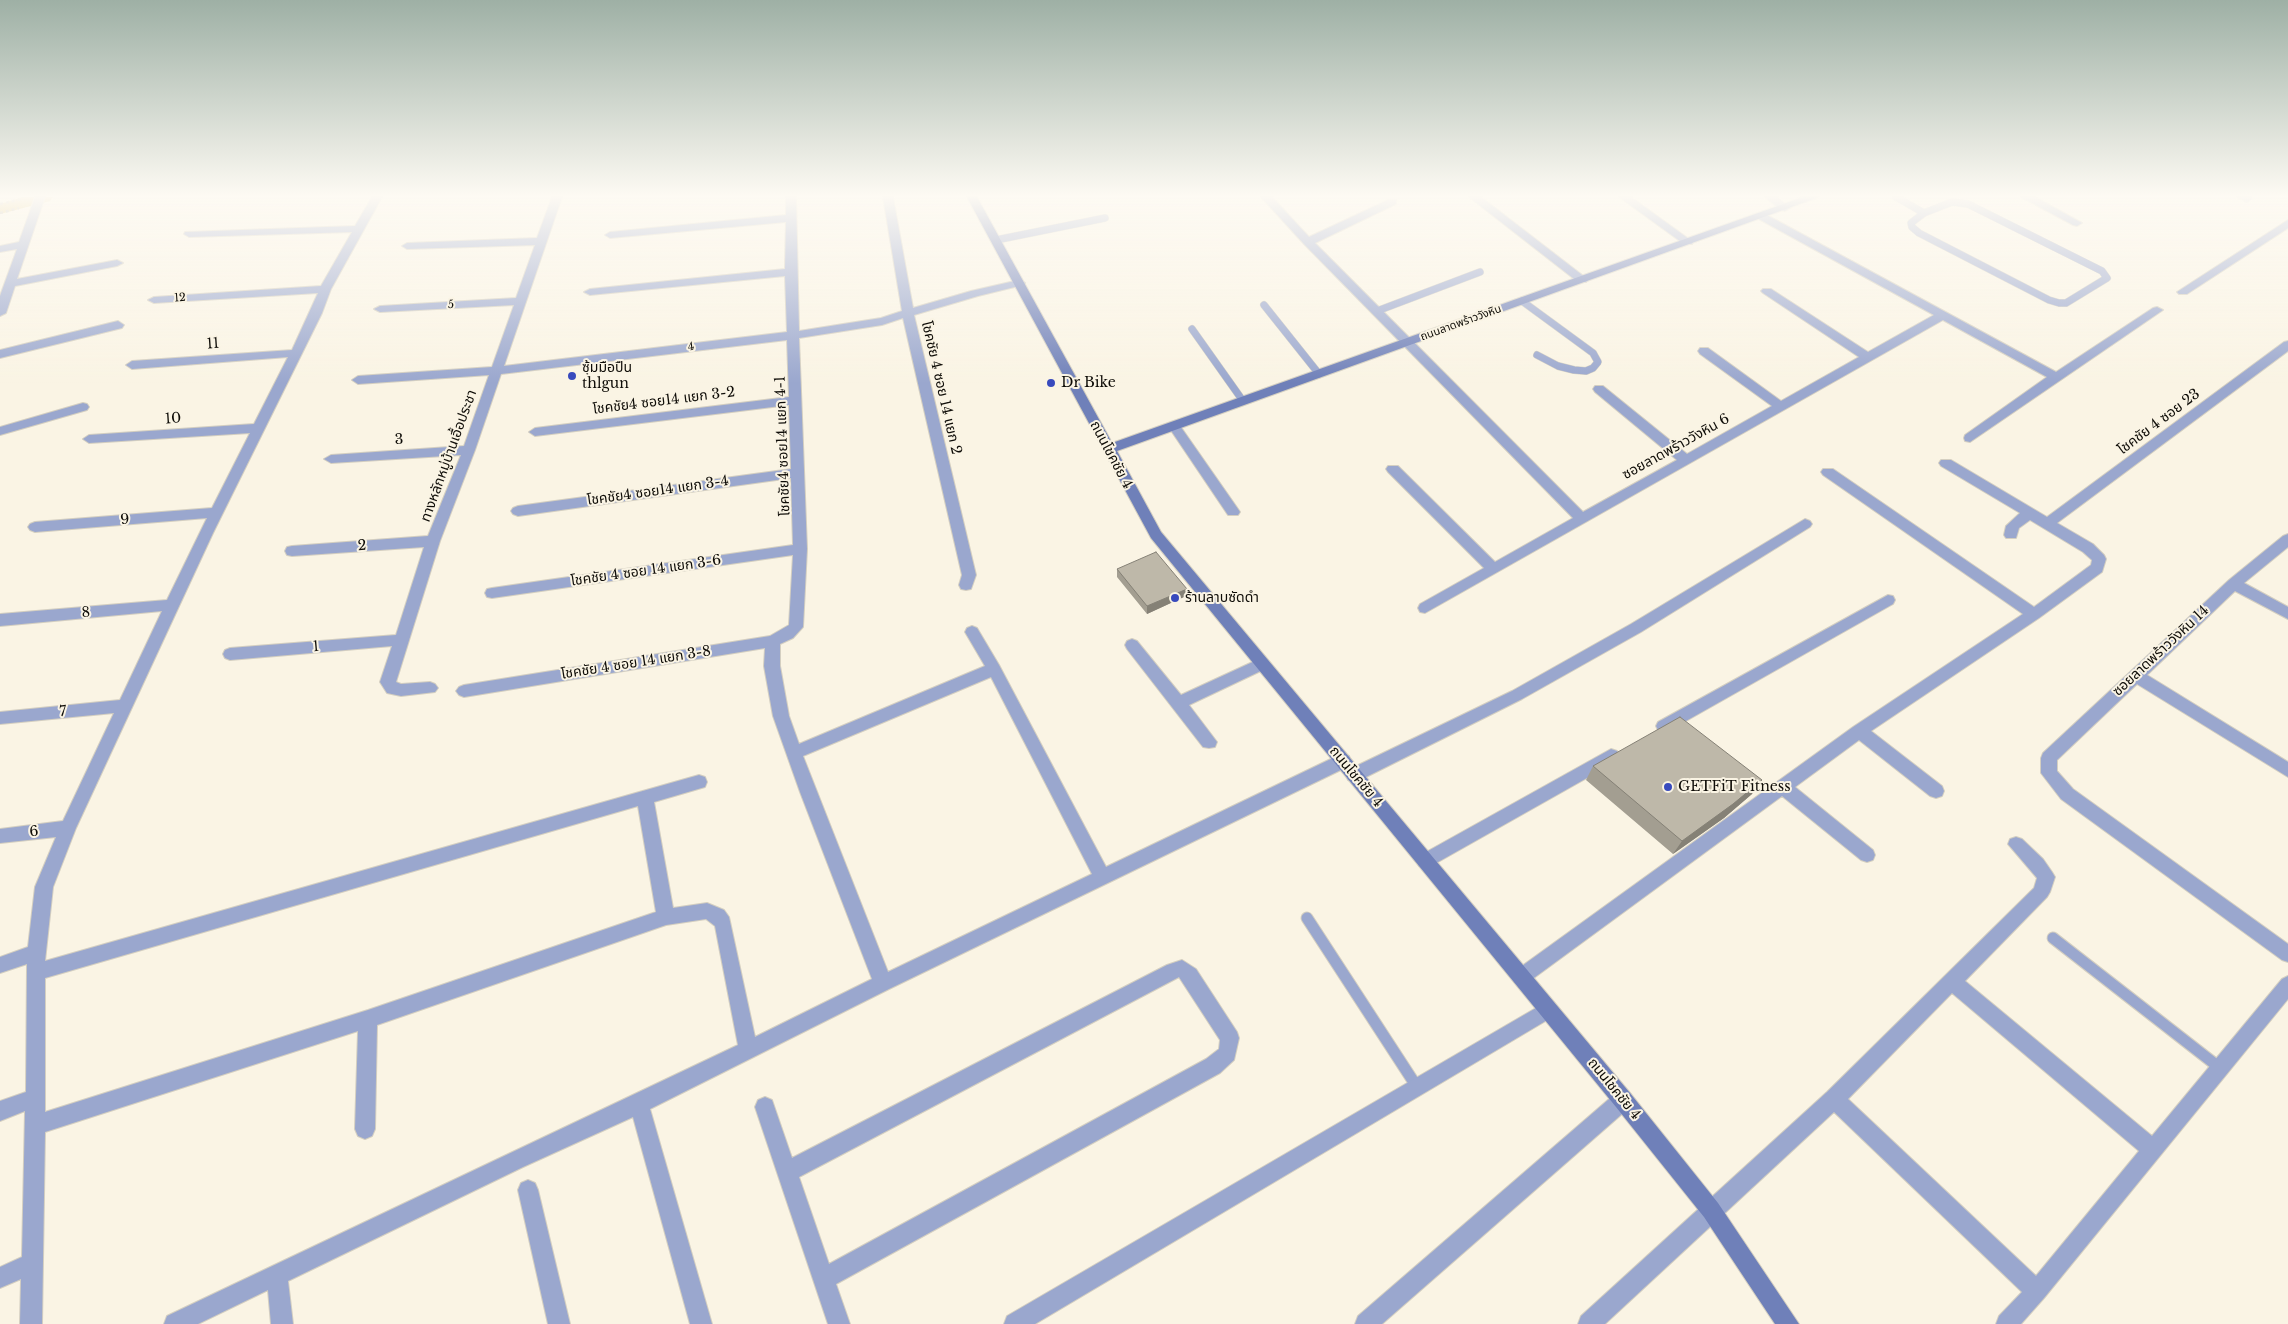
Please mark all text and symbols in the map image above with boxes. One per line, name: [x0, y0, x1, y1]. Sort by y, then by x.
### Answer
street label: 12: [174, 291, 186, 305]
street label: 5: [447, 298, 455, 312]
street label: ถนนลาดพร้าววังหิน: [1419, 302, 1503, 344]
street label: โชคชัย 4 ซอย 14 แยก 2: [917, 320, 965, 456]
street label: 11: [206, 335, 220, 353]
street label: 4: [687, 340, 695, 354]
place label: ซุ้มมือปืน thlgun: [582, 360, 632, 392]
marker: ซุ้มมือปืน thlgun: [566, 370, 578, 382]
place label: Dr Bike: [1061, 375, 1116, 391]
street label: โชคชัย4 ซอย14 แยก 4-1: [772, 376, 794, 516]
marker: Dr Bike: [1045, 377, 1057, 389]
street label: โชคชัย4 ซอย14 แยก 3-2: [592, 384, 736, 418]
street label: โชคชัย 4 ซอย 23: [2115, 386, 2203, 458]
street label: ทางหลักหมู่บ้านเอื้อประชา: [417, 388, 481, 524]
street label: 10: [164, 410, 182, 428]
street label: ซอยลาดพร้าววังหิน 6: [1620, 411, 1732, 483]
street label: ถนนโชคชัย 4: [1086, 418, 1136, 492]
street label: 3: [394, 431, 404, 449]
street label: โชคชัย4 ซอย14 แยก 3-4: [586, 473, 730, 509]
street label: 9: [120, 511, 130, 529]
street label: 2: [357, 537, 367, 555]
street label: โชคชัย 4 ซอย 14 แยก 3-6: [570, 552, 722, 590]
place label: ร้านลาบซัดดำ: [1185, 590, 1259, 606]
marker: ร้านลาบซัดดำ: [1169, 592, 1181, 604]
street label: ซอยลาดพร้าววังหิน 14: [2109, 602, 2213, 700]
street label: 8: [81, 604, 91, 622]
street label: 1: [312, 638, 320, 656]
street label: โชคชัย 4 ซอย 14 แยก 3-8: [560, 643, 712, 683]
street label: 7: [59, 703, 67, 721]
street label: ถนนโชคชัย 4: [1326, 743, 1386, 811]
place label: GETFiT Fitness: [1678, 779, 1791, 795]
marker: GETFiT Fitness: [1662, 781, 1674, 793]
street label: 6: [29, 823, 39, 841]
street label: ถนนโชคชัย 4: [1584, 1055, 1644, 1123]

